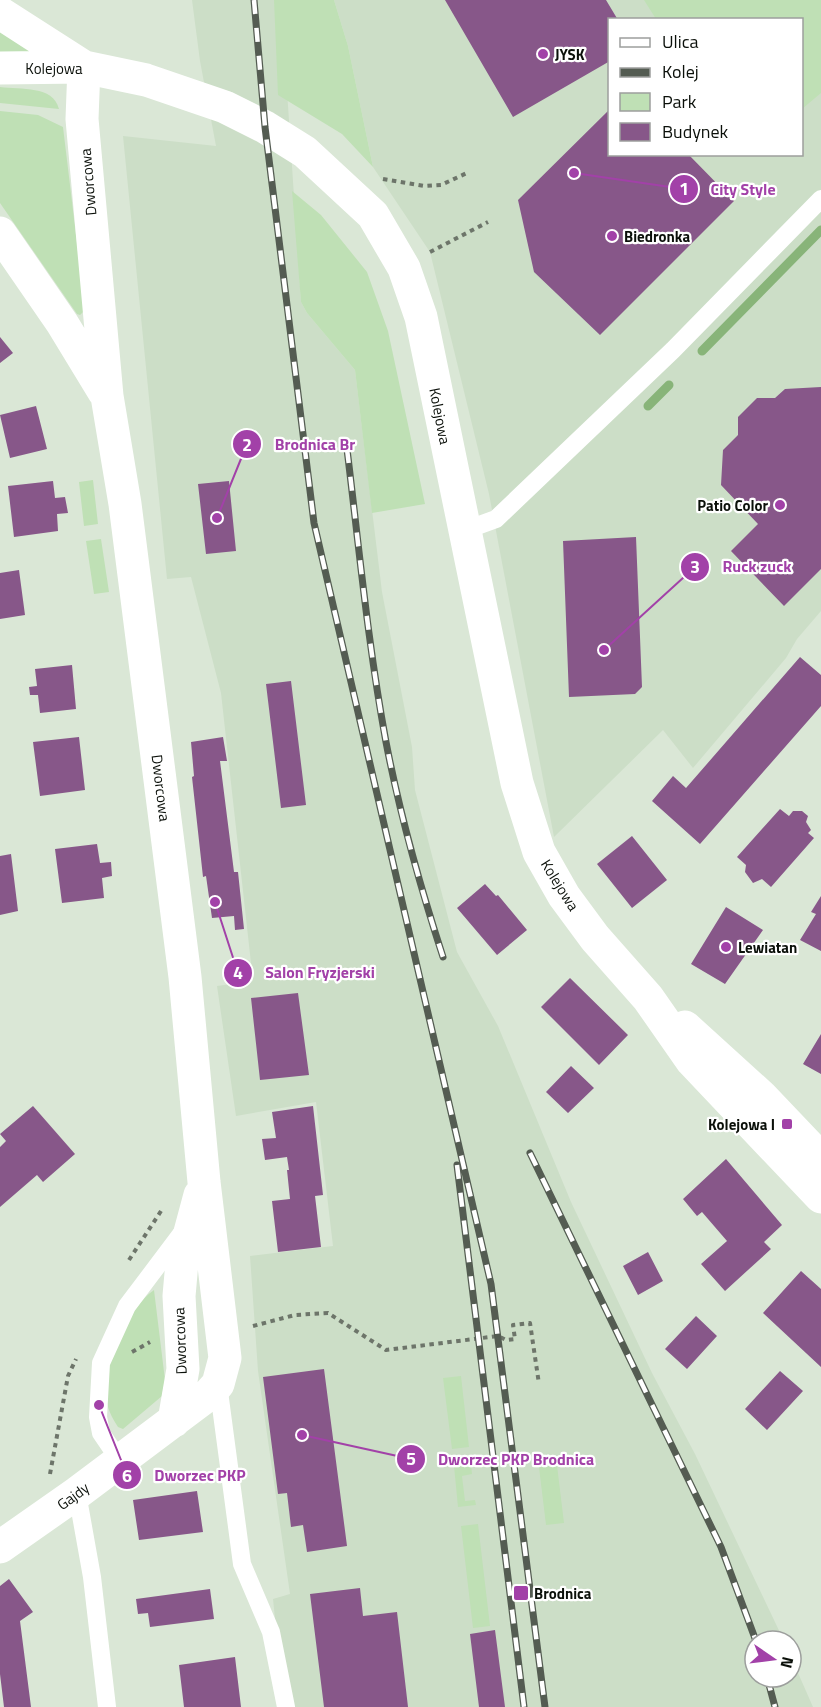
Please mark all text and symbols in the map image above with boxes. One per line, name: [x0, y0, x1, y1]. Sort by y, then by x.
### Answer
legend: [608, 18, 803, 156]
text: Ulica: [662, 28, 699, 55]
place label: JYSK: [555, 43, 585, 66]
marker: JYSK: [536, 47, 550, 61]
street label: Kolejowa: [25, 57, 83, 80]
text: Kolej: [662, 58, 699, 85]
text: Park: [662, 88, 697, 115]
text: Budynek: [662, 118, 729, 145]
street label: Dworcowa: [74, 147, 102, 216]
callout: City Style: [669, 172, 788, 206]
text: 1: [679, 175, 689, 202]
text: City Style: [710, 177, 776, 201]
place label: Biedronka: [624, 225, 690, 248]
marker: Biedronka: [605, 229, 619, 243]
street label: Kolejowa: [423, 386, 457, 447]
callout: Brodnica Br: [232, 427, 367, 461]
text: 2: [242, 431, 252, 458]
text: Brodnica Br: [275, 432, 355, 456]
place label: Patio Color: [697, 494, 768, 517]
marker: Patio Color: [773, 498, 787, 512]
callout: Ruck zuck: [680, 550, 804, 584]
text: 3: [690, 553, 700, 580]
text: Ruck zuck: [722, 554, 792, 578]
street label: Dworcowa: [145, 753, 177, 823]
street label: Kolejowa: [535, 855, 585, 916]
place label: Lewiatan: [738, 936, 797, 959]
marker: Lewiatan: [719, 940, 733, 954]
callout: Salon Fryzjerski: [223, 956, 387, 990]
text: 4: [233, 959, 243, 986]
text: Salon Fryzjerski: [265, 960, 375, 984]
place label: Kolejowa I: [708, 1113, 775, 1136]
marker: Kolejowa I: [780, 1117, 794, 1131]
street label: Dworcowa: [167, 1307, 193, 1375]
callout: Dworzec PKP Brodnica: [396, 1442, 606, 1476]
text: 5: [406, 1445, 416, 1472]
text: Dworzec PKP Brodnica: [438, 1447, 594, 1471]
callout: Dworzec PKP: [112, 1458, 257, 1492]
text: 6: [122, 1462, 132, 1489]
text: Dworzec PKP: [154, 1463, 246, 1487]
street label: Gajdy: [52, 1476, 94, 1516]
place label: Brodnica: [534, 1582, 592, 1605]
marker: Brodnica: [512, 1584, 530, 1602]
north arrow: [743, 1629, 803, 1689]
text: N: [775, 1654, 801, 1671]

